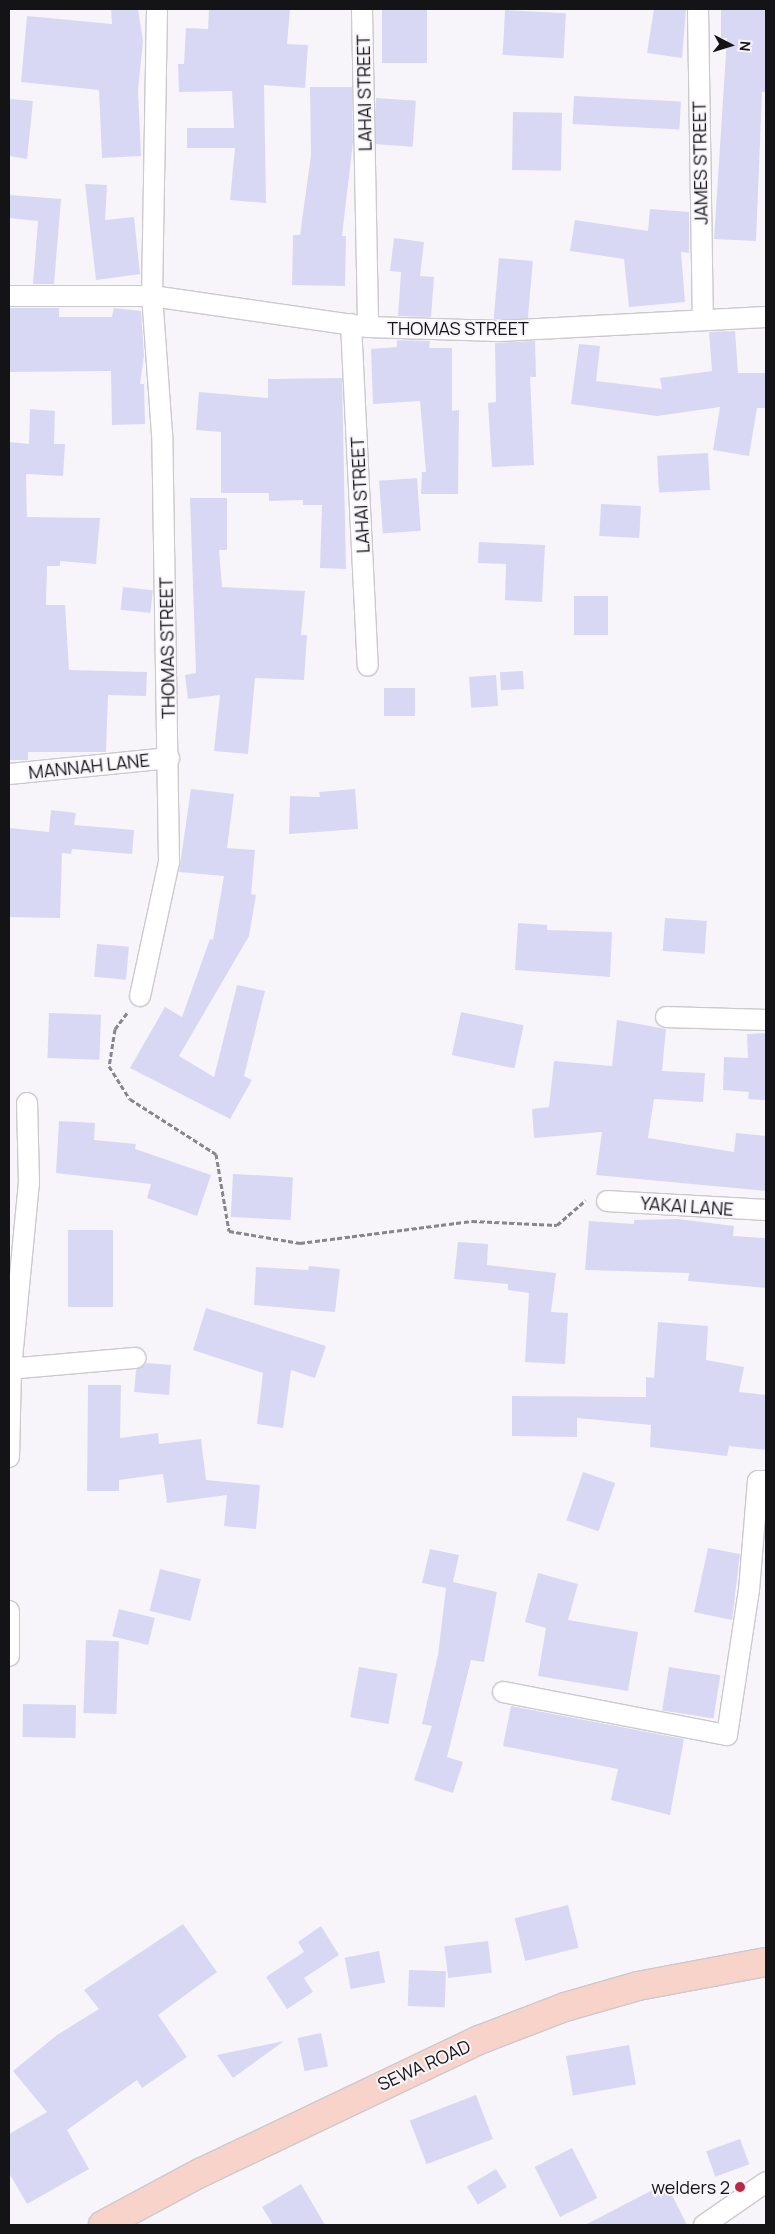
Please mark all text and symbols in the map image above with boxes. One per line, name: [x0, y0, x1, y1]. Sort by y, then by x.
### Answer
north arrow: [705, 20, 755, 70]
street label: LAHAI STREET: [352, 35, 376, 151]
text: N: [736, 41, 755, 52]
street label: JAMES STREET: [688, 101, 712, 225]
street label: THOMAS STREET: [387, 317, 529, 339]
street label: LAHAI STREET: [346, 436, 374, 554]
street label: THOMAS STREET: [155, 577, 179, 719]
street label: MANNAH LANE: [27, 749, 151, 783]
street label: YAKAI LANE: [640, 1192, 734, 1220]
street label: SEWA ROAD: [374, 2035, 474, 2095]
place label: welders 2: [651, 2176, 730, 2198]
marker: welders 2: [734, 2181, 746, 2193]

